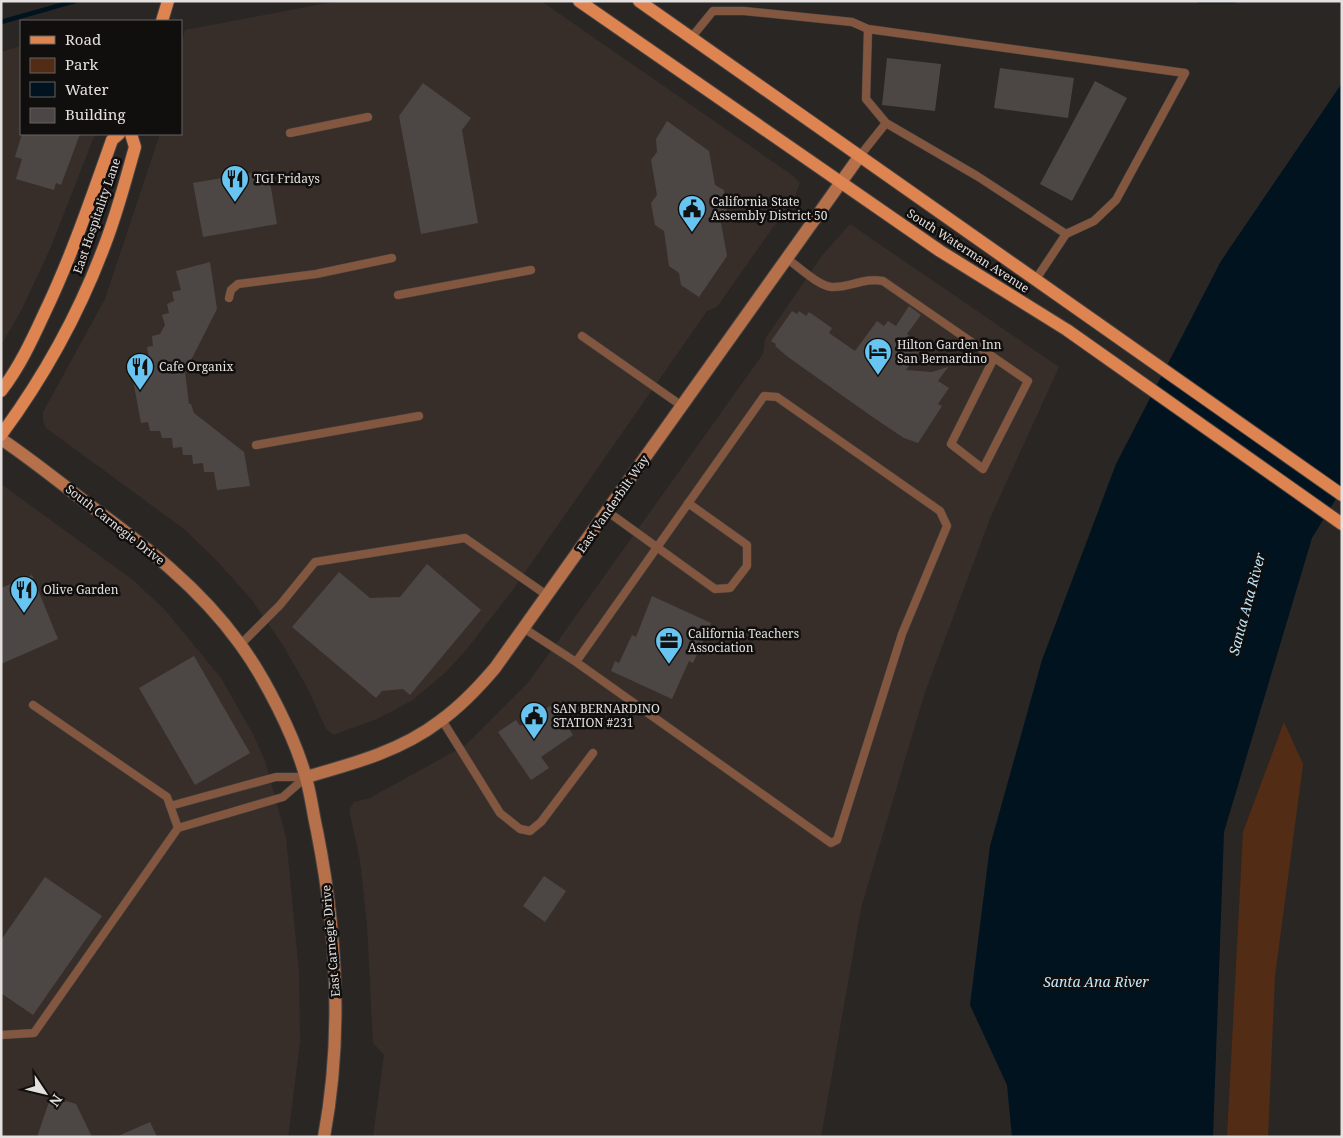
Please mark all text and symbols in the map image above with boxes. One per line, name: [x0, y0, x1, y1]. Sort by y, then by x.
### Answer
legend: [20, 20, 182, 135]
text: Road: [65, 29, 101, 49]
text: Park: [65, 54, 99, 74]
text: Water: [65, 79, 108, 99]
text: Building: [65, 104, 126, 124]
street label: East Hospitality Lane: [69, 156, 124, 276]
restaurant icon: TGI Fridays: [220, 164, 250, 203]
place label: TGI Fridays: [254, 170, 320, 187]
place label: California State Assembly District 50: [711, 193, 828, 224]
public building icon: California State Assembly District 50: [677, 194, 707, 233]
street label: South Waterman Avenue: [904, 205, 1033, 297]
place label: Hilton Garden Inn San Bernardino: [897, 336, 1002, 367]
hotel icon: Hilton Garden Inn San Bernardino: [863, 337, 893, 376]
restaurant icon: Cafe Organix: [125, 352, 155, 391]
place label: Cafe Organix: [159, 358, 233, 375]
street label: East Vanderbilt Way: [572, 451, 653, 556]
street label: South Carnegie Drive: [62, 481, 168, 569]
water label: Santa Ana River: [1224, 550, 1269, 657]
restaurant icon: Olive Garden: [9, 575, 39, 614]
place label: Olive Garden: [43, 581, 119, 598]
place label: California Teachers Association: [688, 625, 799, 656]
office icon: California Teachers Association: [654, 626, 684, 665]
place label: SAN BERNARDINO STATION #231: [553, 700, 660, 731]
public building icon: SAN BERNARDINO STATION #231: [519, 701, 549, 740]
street label: East Carnegie Drive: [317, 884, 344, 998]
water label: Santa Ana River: [1043, 972, 1149, 991]
north arrow: [20, 1068, 70, 1118]
text: N: [45, 1091, 67, 1111]

